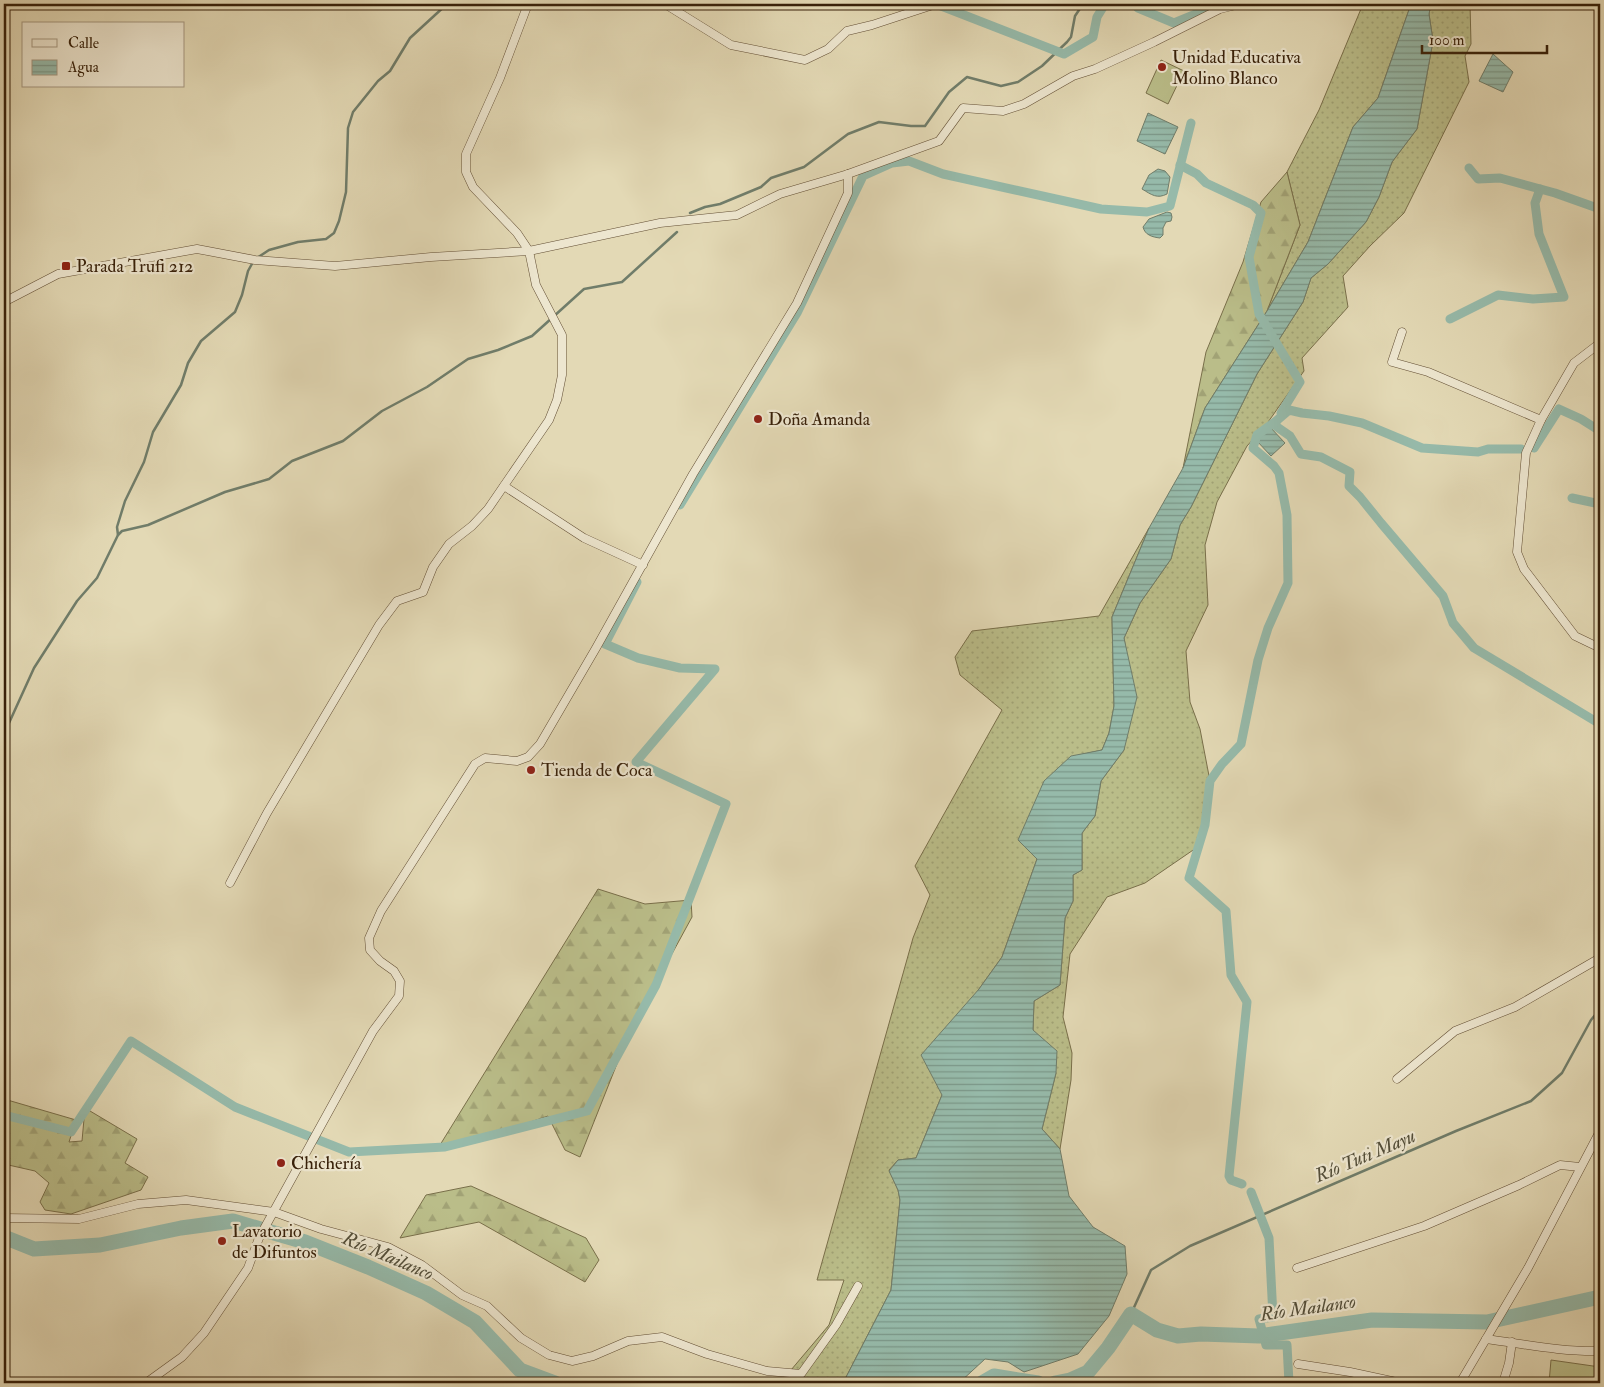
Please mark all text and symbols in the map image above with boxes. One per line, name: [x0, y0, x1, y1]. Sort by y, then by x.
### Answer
legend: [22, 22, 185, 88]
scale bar: [1422, 22, 1546, 54]
text: 100 m: [1429, 31, 1465, 50]
text: Calle: [68, 34, 99, 53]
place label: Unidad Educativa Molino Blanco: [1172, 46, 1302, 90]
text: Agua: [67, 58, 100, 77]
marker: Unidad Educativa Molino Blanco: [1156, 61, 1168, 73]
place label: Parada Trufi 212: [76, 255, 193, 278]
marker: Parada Trufi 212: [60, 260, 72, 272]
place label: Doña Amanda: [768, 408, 871, 431]
marker: Doña Amanda: [752, 413, 764, 425]
place label: Tienda de Coca: [541, 759, 653, 782]
marker: Tienda de Coca: [525, 764, 537, 776]
water label: Río Tuti Mayu: [1310, 1124, 1419, 1188]
place label: Chichería: [291, 1152, 362, 1175]
marker: Chichería: [275, 1157, 287, 1169]
place label: Lavatorio de Difuntos: [232, 1220, 317, 1264]
water label: Río Mailanco: [338, 1226, 437, 1286]
marker: Lavatorio de Difuntos: [216, 1235, 228, 1247]
water label: Río Mailanco: [1258, 1289, 1358, 1327]

